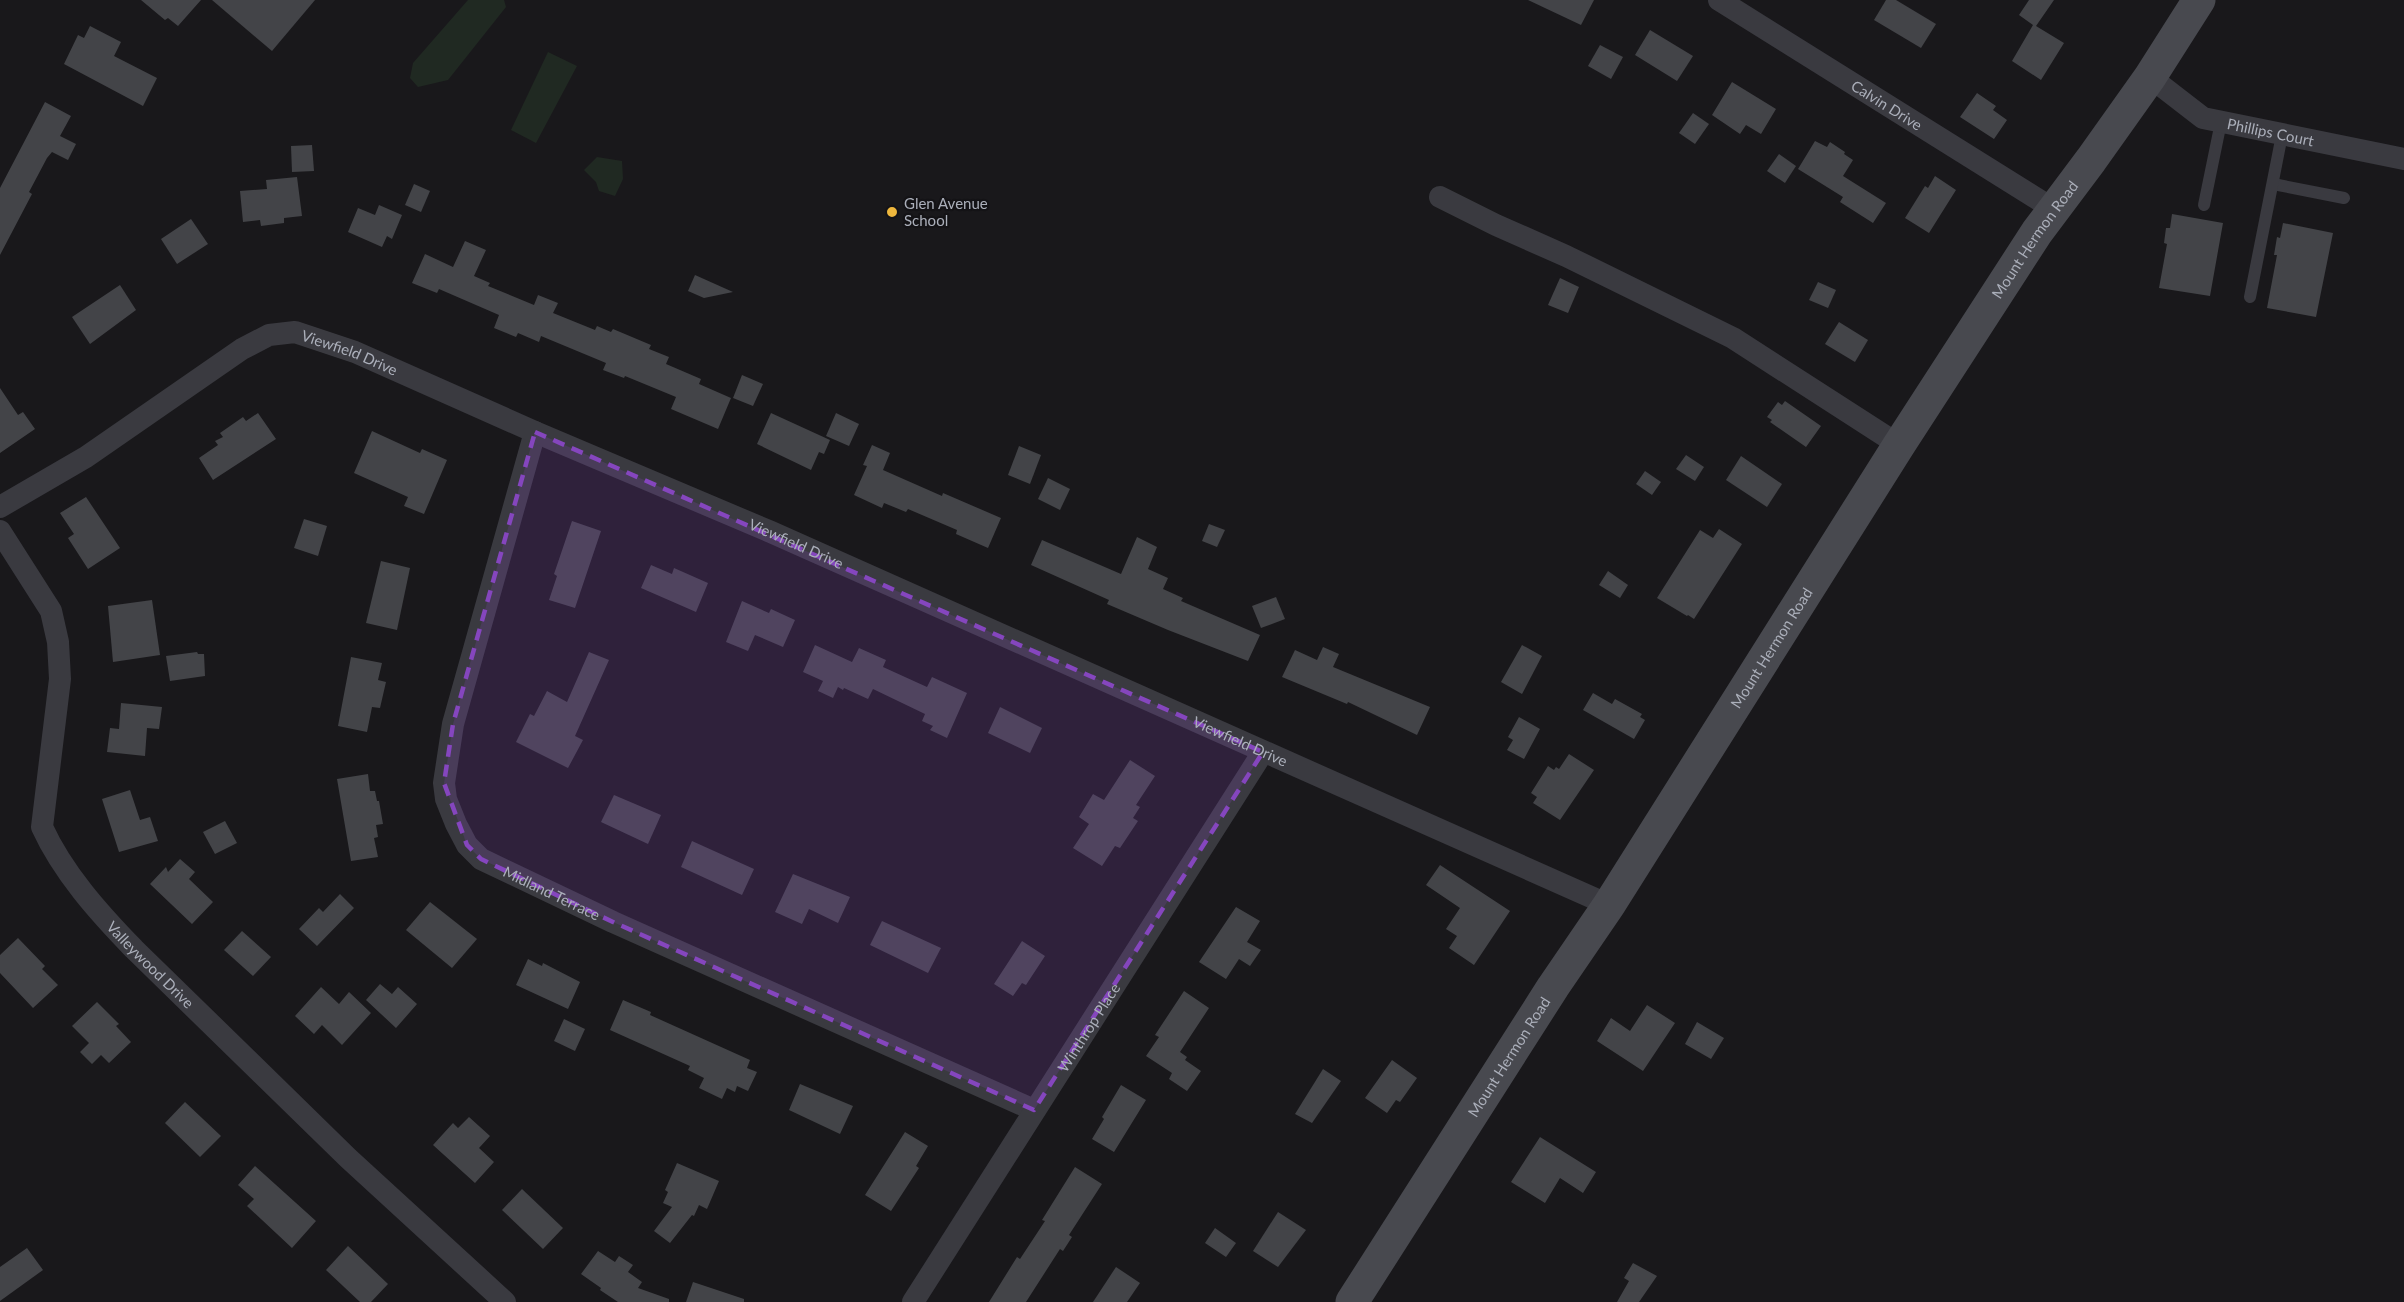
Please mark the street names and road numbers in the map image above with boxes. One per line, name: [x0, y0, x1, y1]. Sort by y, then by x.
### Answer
street label: Calvin Drive: [1848, 76, 1926, 134]
street label: Phillips Court: [2226, 114, 2316, 150]
street label: Mount Hermon Road: [1988, 177, 2081, 302]
street label: Viewfield Drive: [299, 326, 400, 379]
street label: Viewfield Drive: [746, 515, 846, 572]
street label: Mount Hermon Road: [1726, 584, 1816, 711]
street label: Viewfield Drive: [1190, 712, 1290, 770]
street label: Midland Terrace: [500, 862, 603, 924]
street label: Valleywood Drive: [103, 917, 198, 1012]
street label: Winthrop Place: [1053, 979, 1123, 1075]
street label: Mount Hermon Road: [1464, 993, 1554, 1120]

